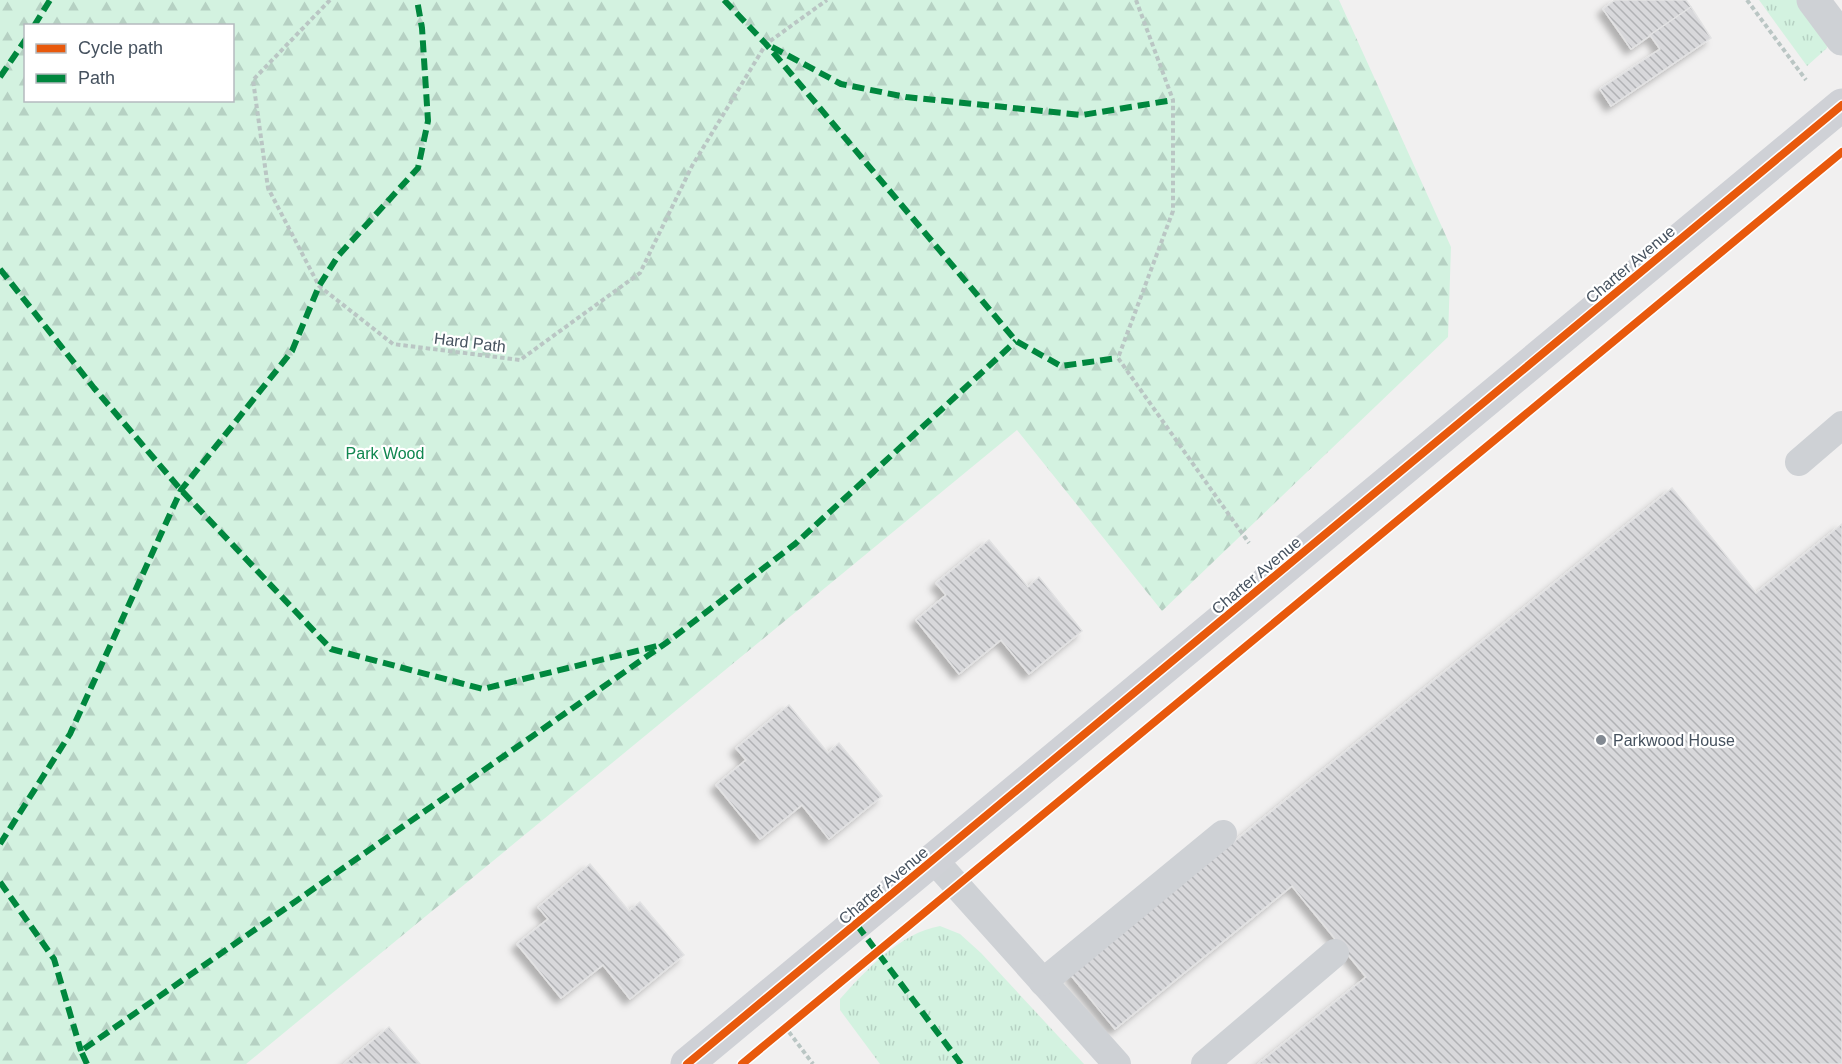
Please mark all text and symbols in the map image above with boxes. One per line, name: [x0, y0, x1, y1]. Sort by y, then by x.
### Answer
legend: [24, 24, 234, 102]
text: Cycle path: [78, 38, 163, 58]
text: Path: [78, 68, 115, 88]
street label: Charter Avenue: [1582, 222, 1678, 307]
street label: Hard Path: [433, 330, 507, 355]
park label: Park Wood: [346, 445, 424, 462]
street label: Charter Avenue: [1208, 533, 1304, 618]
place label: Parkwood House: [1613, 732, 1735, 749]
marker: Parkwood House: [1594, 733, 1608, 747]
street label: Charter Avenue: [835, 843, 931, 928]

